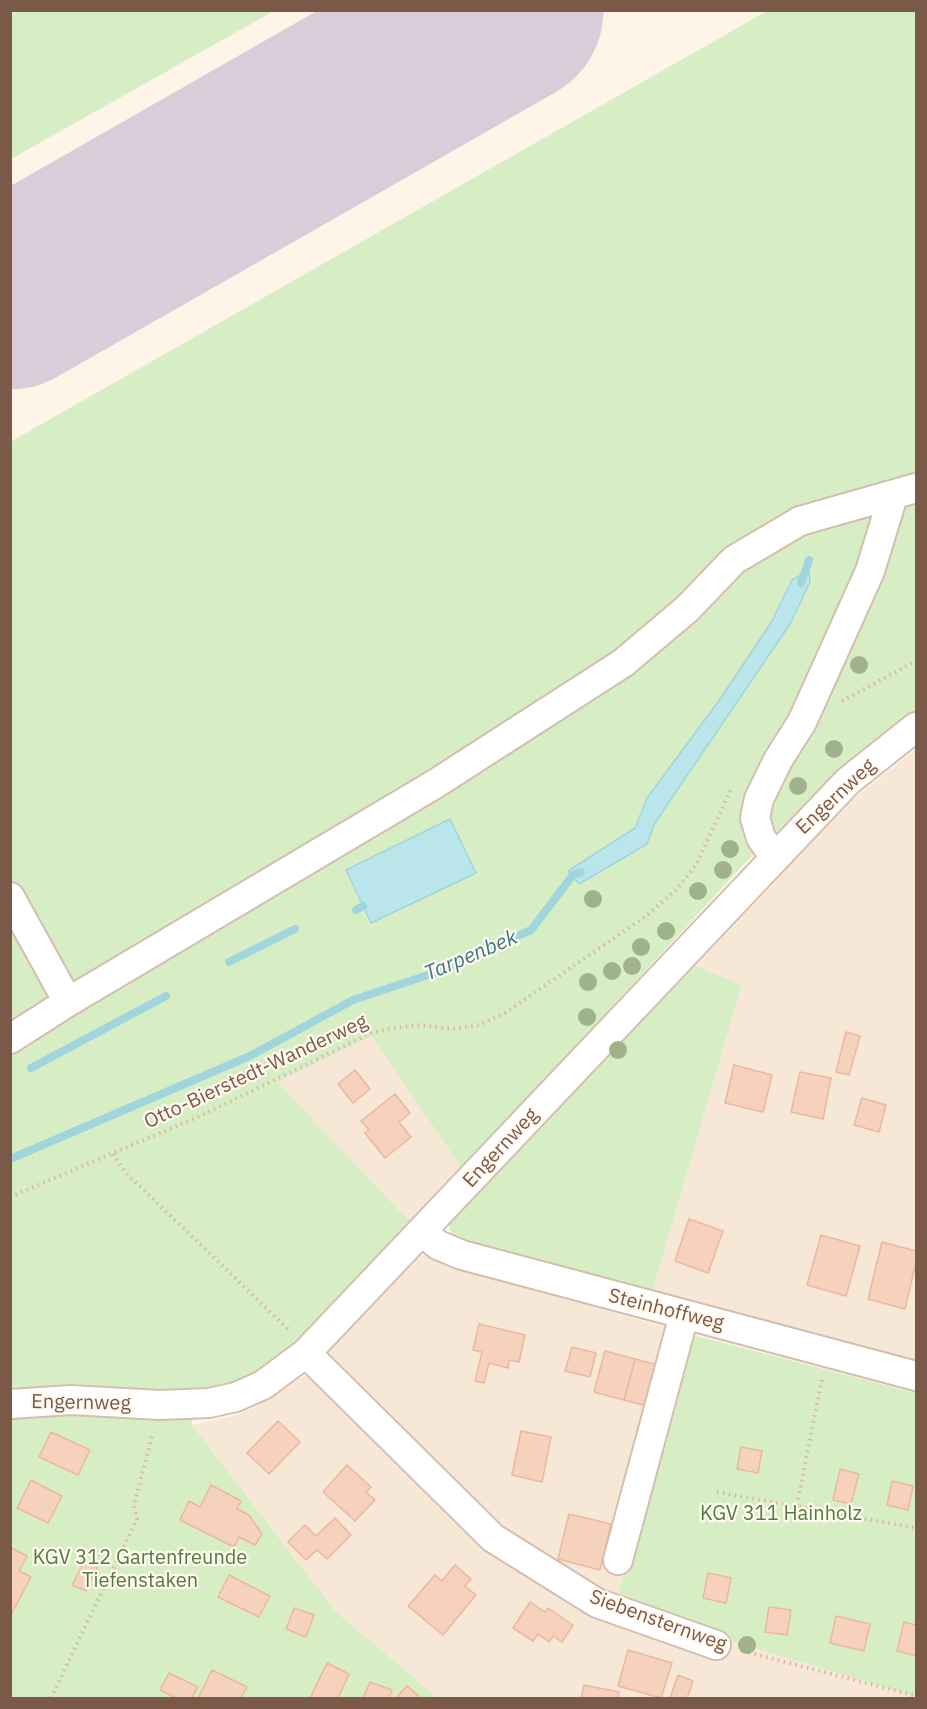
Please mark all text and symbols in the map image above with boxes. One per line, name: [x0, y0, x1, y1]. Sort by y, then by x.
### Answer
street label: Engernweg: [791, 754, 881, 840]
water label: Tarpenbek: [421, 925, 521, 987]
street label: Otto-Bierstedt-Wanderweg: [140, 1010, 372, 1134]
street label: Engernweg: [458, 1103, 544, 1193]
street label: Steinhoffweg: [606, 1284, 726, 1336]
street label: Engernweg: [31, 1390, 131, 1416]
park label: KGV 311 Hainholz: [700, 1502, 862, 1526]
park label: KGV 312 Gartenfreunde Tiefenstaken: [33, 1546, 247, 1593]
street label: Siebensternweg: [586, 1585, 730, 1657]

